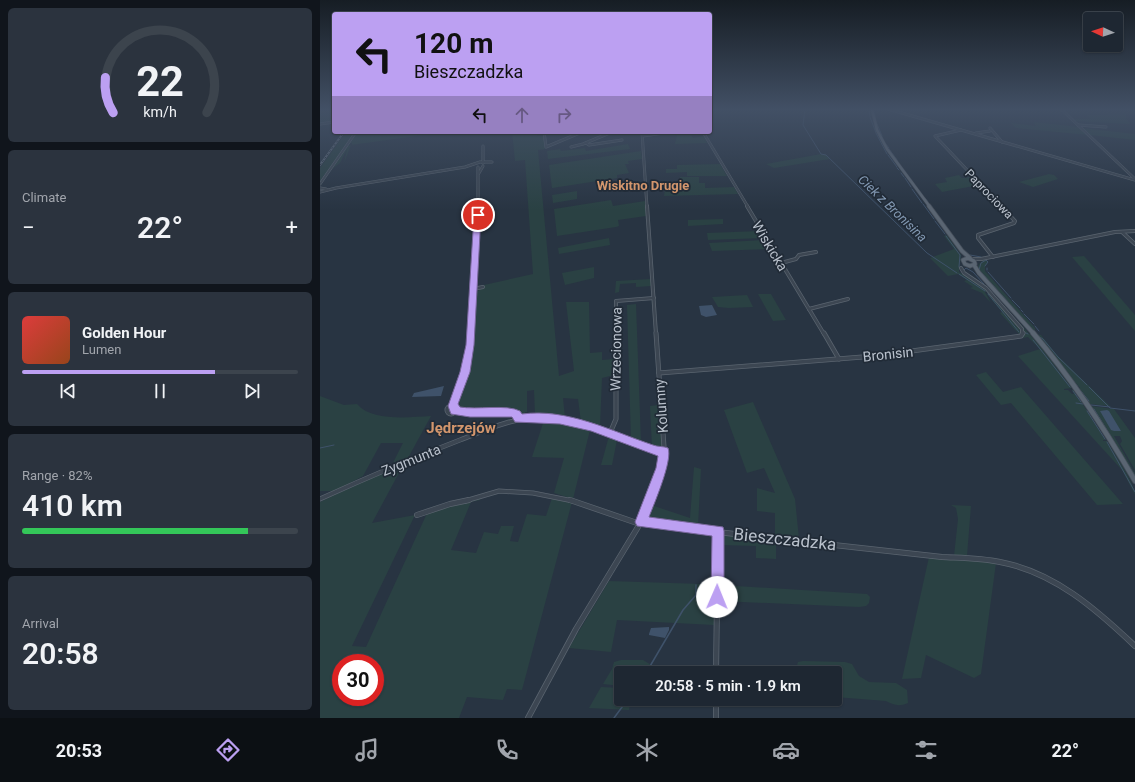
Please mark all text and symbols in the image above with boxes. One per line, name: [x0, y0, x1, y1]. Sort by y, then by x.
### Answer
north arrow: [1083, 12, 1123, 52]
map controls: [1083, 12, 1123, 52]
text: 120 m: [414, 27, 493, 60]
icon: left: [348, 28, 400, 80]
text: 22: [136, 57, 184, 106]
text: Bieszczadzka: [414, 61, 523, 82]
text: km/h: [143, 104, 177, 120]
icon: left: [469, 104, 491, 126]
icon: ahead: [511, 104, 533, 126]
icon: right: [553, 104, 575, 126]
street label: Paprociowa: [962, 166, 1016, 222]
water label: Ciek z Bronisina: [855, 172, 930, 245]
district label: Wiskitno Drugie: [597, 178, 689, 193]
text: Climate: [22, 190, 66, 205]
pin: [461, 198, 495, 232]
icon: arrive: [467, 204, 489, 226]
text: 22°: [137, 210, 183, 245]
text: −: [22, 215, 35, 240]
text: +: [286, 215, 298, 240]
street label: Wiskicka: [749, 218, 791, 274]
street label: Wrzecionowa: [607, 307, 625, 391]
text: Golden Hour: [82, 324, 166, 342]
text: Lumen: [82, 342, 121, 357]
street label: Bronisin: [862, 343, 914, 365]
street label: Kolumny: [651, 378, 671, 434]
icon: previous: [57, 380, 79, 402]
icon: pause: [149, 380, 171, 402]
icon: next: [241, 380, 263, 402]
district label: Jędrzejów: [426, 419, 496, 437]
street label: Zygmunta: [379, 441, 443, 479]
text: Range · 82%: [22, 468, 92, 483]
text: 410 km: [22, 488, 123, 523]
street label: Bieszczadzka: [733, 524, 837, 554]
position arrow: [696, 576, 738, 618]
text: Arrival: [22, 616, 59, 631]
text: 20:58: [22, 636, 99, 671]
speed limit sign: 30: [332, 654, 384, 706]
text: 20:58 · 5 min · 1.9 km: [655, 677, 801, 695]
icon: directions: [214, 736, 242, 764]
icon: music: [353, 736, 381, 764]
icon: phone: [493, 736, 521, 764]
icon: climate: [633, 736, 661, 764]
icon: car: [772, 736, 800, 764]
icon: filters: [912, 736, 940, 764]
text: 20:53: [56, 740, 102, 761]
text: 22°: [1051, 740, 1079, 761]

